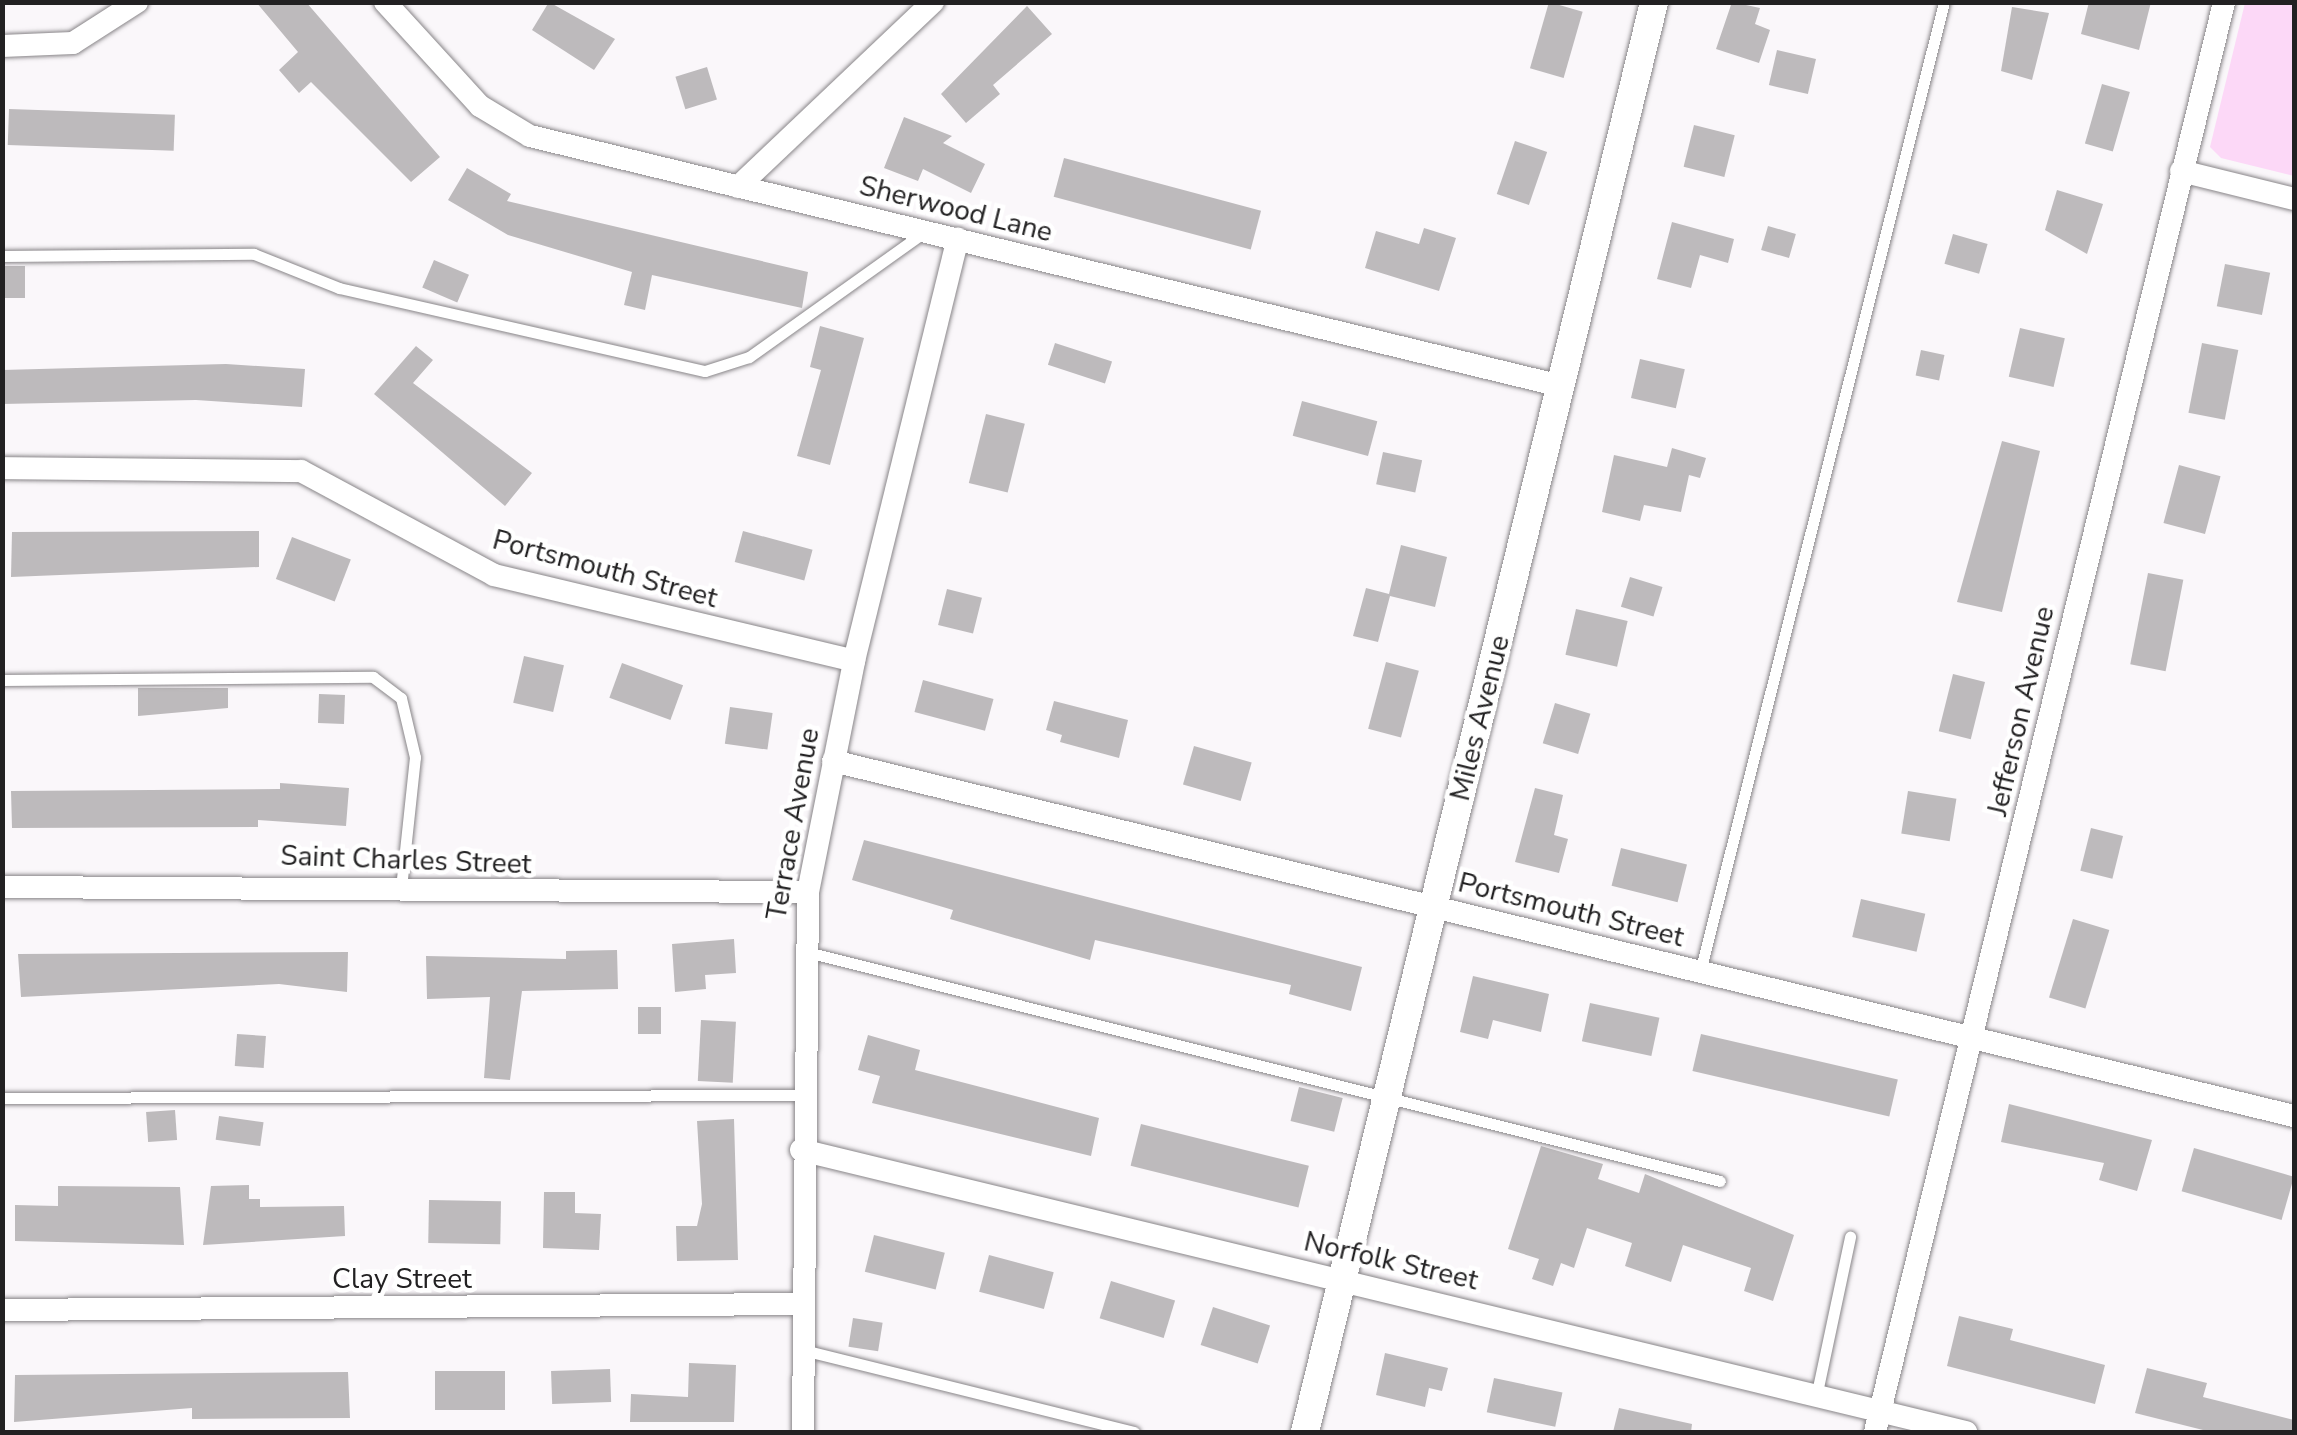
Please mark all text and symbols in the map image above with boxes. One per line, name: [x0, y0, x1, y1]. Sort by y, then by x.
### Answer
street label: Sherwood Lane: [856, 169, 1056, 249]
street label: Portsmouth Street: [489, 523, 721, 615]
street label: Jefferson Avenue: [1981, 603, 2061, 819]
street label: Miles Avenue: [1443, 632, 1517, 804]
street label: Terrace Avenue: [760, 725, 826, 923]
street label: Saint Charles Street: [280, 839, 532, 881]
street label: Portsmouth Street: [1455, 866, 1687, 954]
street label: Norfolk Street: [1301, 1225, 1481, 1297]
street label: Clay Street: [332, 1262, 472, 1296]

